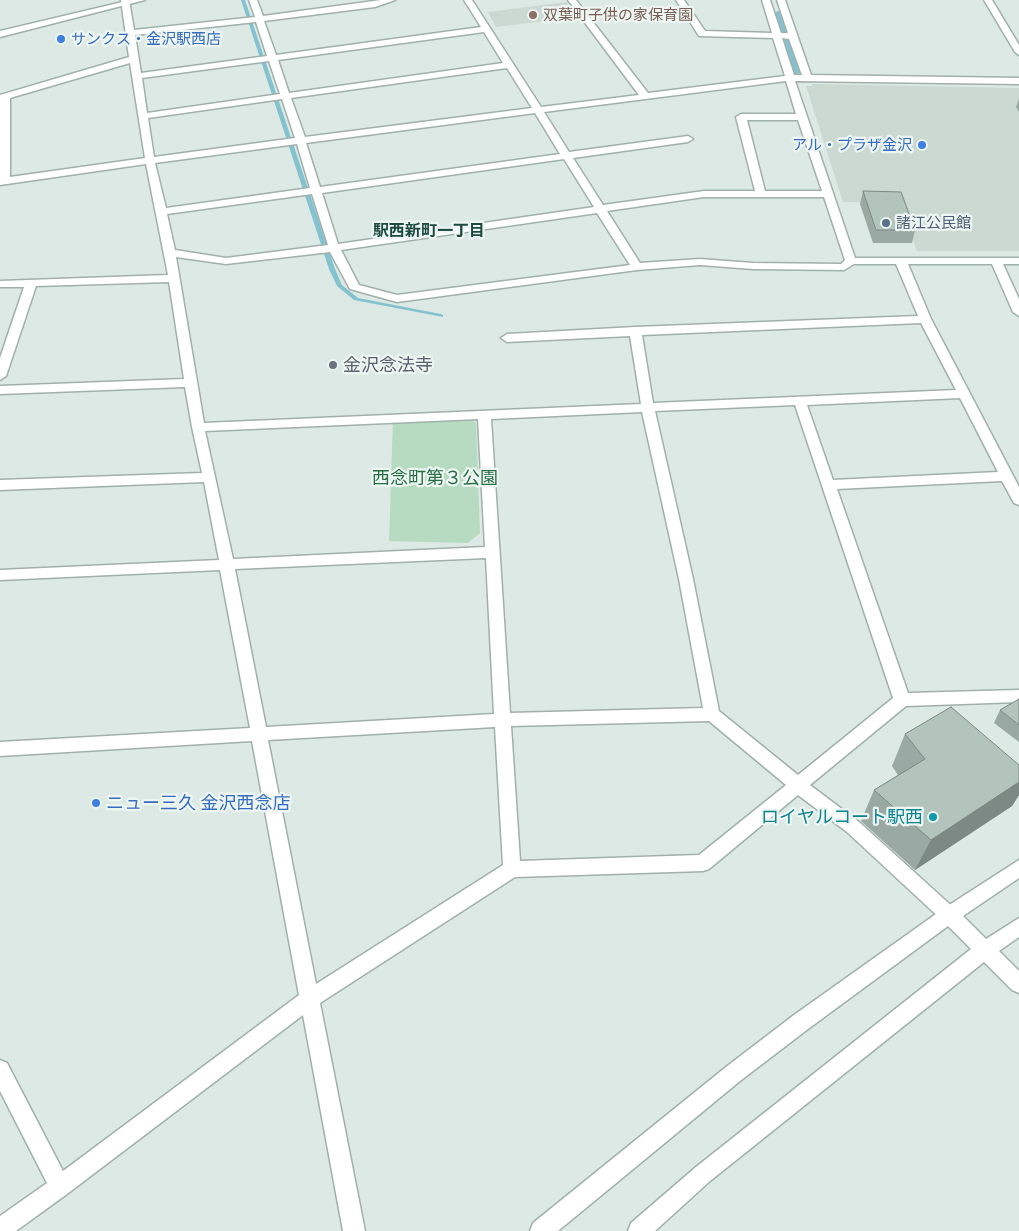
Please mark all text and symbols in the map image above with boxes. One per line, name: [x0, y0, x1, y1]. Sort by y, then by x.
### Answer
place label: 双葉町子供の家保育園: [543, 6, 693, 24]
marker: 双葉町子供の家保育園: [527, 9, 539, 21]
place label: サンクス・金沢駅西店: [71, 30, 221, 48]
marker: サンクス・金沢駅西店: [55, 33, 67, 45]
place label: アル・プラザ金沢: [792, 136, 912, 154]
marker: アル・プラザ金沢: [916, 139, 928, 151]
place label: 諸江公民館: [896, 214, 971, 232]
marker: 諸江公民館: [880, 217, 892, 229]
district label: 駅西新町一丁目: [373, 221, 485, 241]
place label: 金沢念法寺: [343, 354, 433, 376]
marker: 金沢念法寺: [327, 359, 339, 371]
park label: 西念町第３公園: [372, 467, 498, 489]
place label: ニュー三久 金沢西念店: [106, 792, 291, 814]
marker: ニュー三久 金沢西念店: [90, 797, 102, 809]
place label: ロイヤルコート駅西: [761, 806, 923, 828]
marker: ロイヤルコート駅西: [927, 811, 939, 823]

